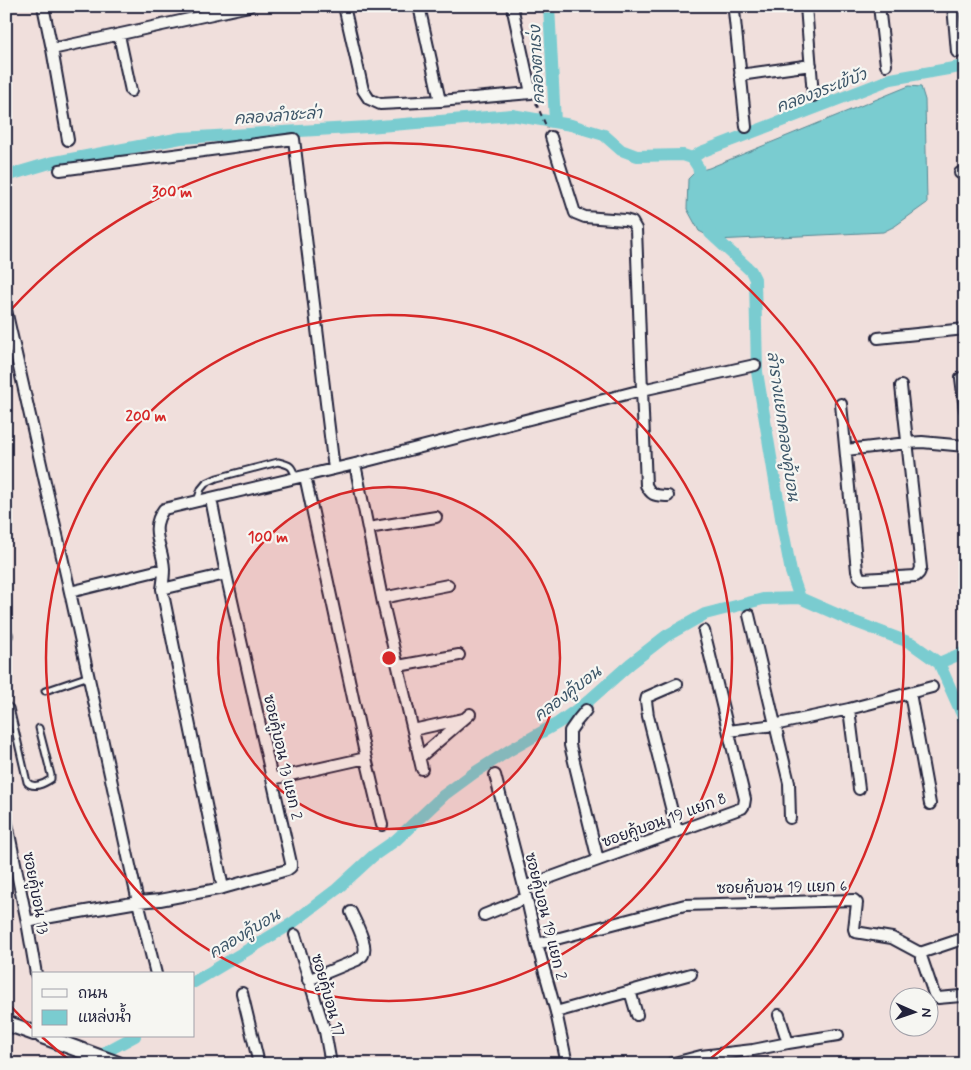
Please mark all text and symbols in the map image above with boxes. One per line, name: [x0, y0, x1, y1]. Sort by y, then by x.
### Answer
water label: คลองตาเร่ง: [524, 23, 550, 105]
water label: คลองจระเข้บัว: [773, 63, 871, 118]
water label: คลองลำชะล่า: [233, 102, 324, 130]
text: 300 m: [152, 183, 192, 203]
water label: ลำรางแยกคลองคู้บอน: [761, 350, 805, 504]
text: 200 m: [126, 407, 167, 427]
text: 100 m: [248, 528, 288, 548]
centre of rings: [380, 649, 398, 667]
water label: คลองคู้บอน: [529, 660, 608, 727]
street label: ซอยคู้บอน 13 แยก 2: [258, 692, 307, 822]
street label: ซอยคู้บอน 19 แยก 8: [599, 788, 730, 853]
street label: ซอยคู้บอน 13: [17, 850, 54, 936]
street label: ซอยคู้บอน 19 แยก 2: [520, 850, 571, 982]
street label: ซอยคู้บอน 19 แยก 6: [716, 876, 848, 899]
water label: คลองคู้บอน: [205, 903, 286, 965]
street label: ซอยคู้บอน 17: [306, 952, 349, 1039]
legend: [32, 972, 195, 1038]
text: ถนน: [78, 984, 107, 1004]
north arrow: [888, 988, 938, 1038]
text: แหล่งน้ำ: [78, 1003, 132, 1028]
text: N: [917, 1007, 935, 1017]

